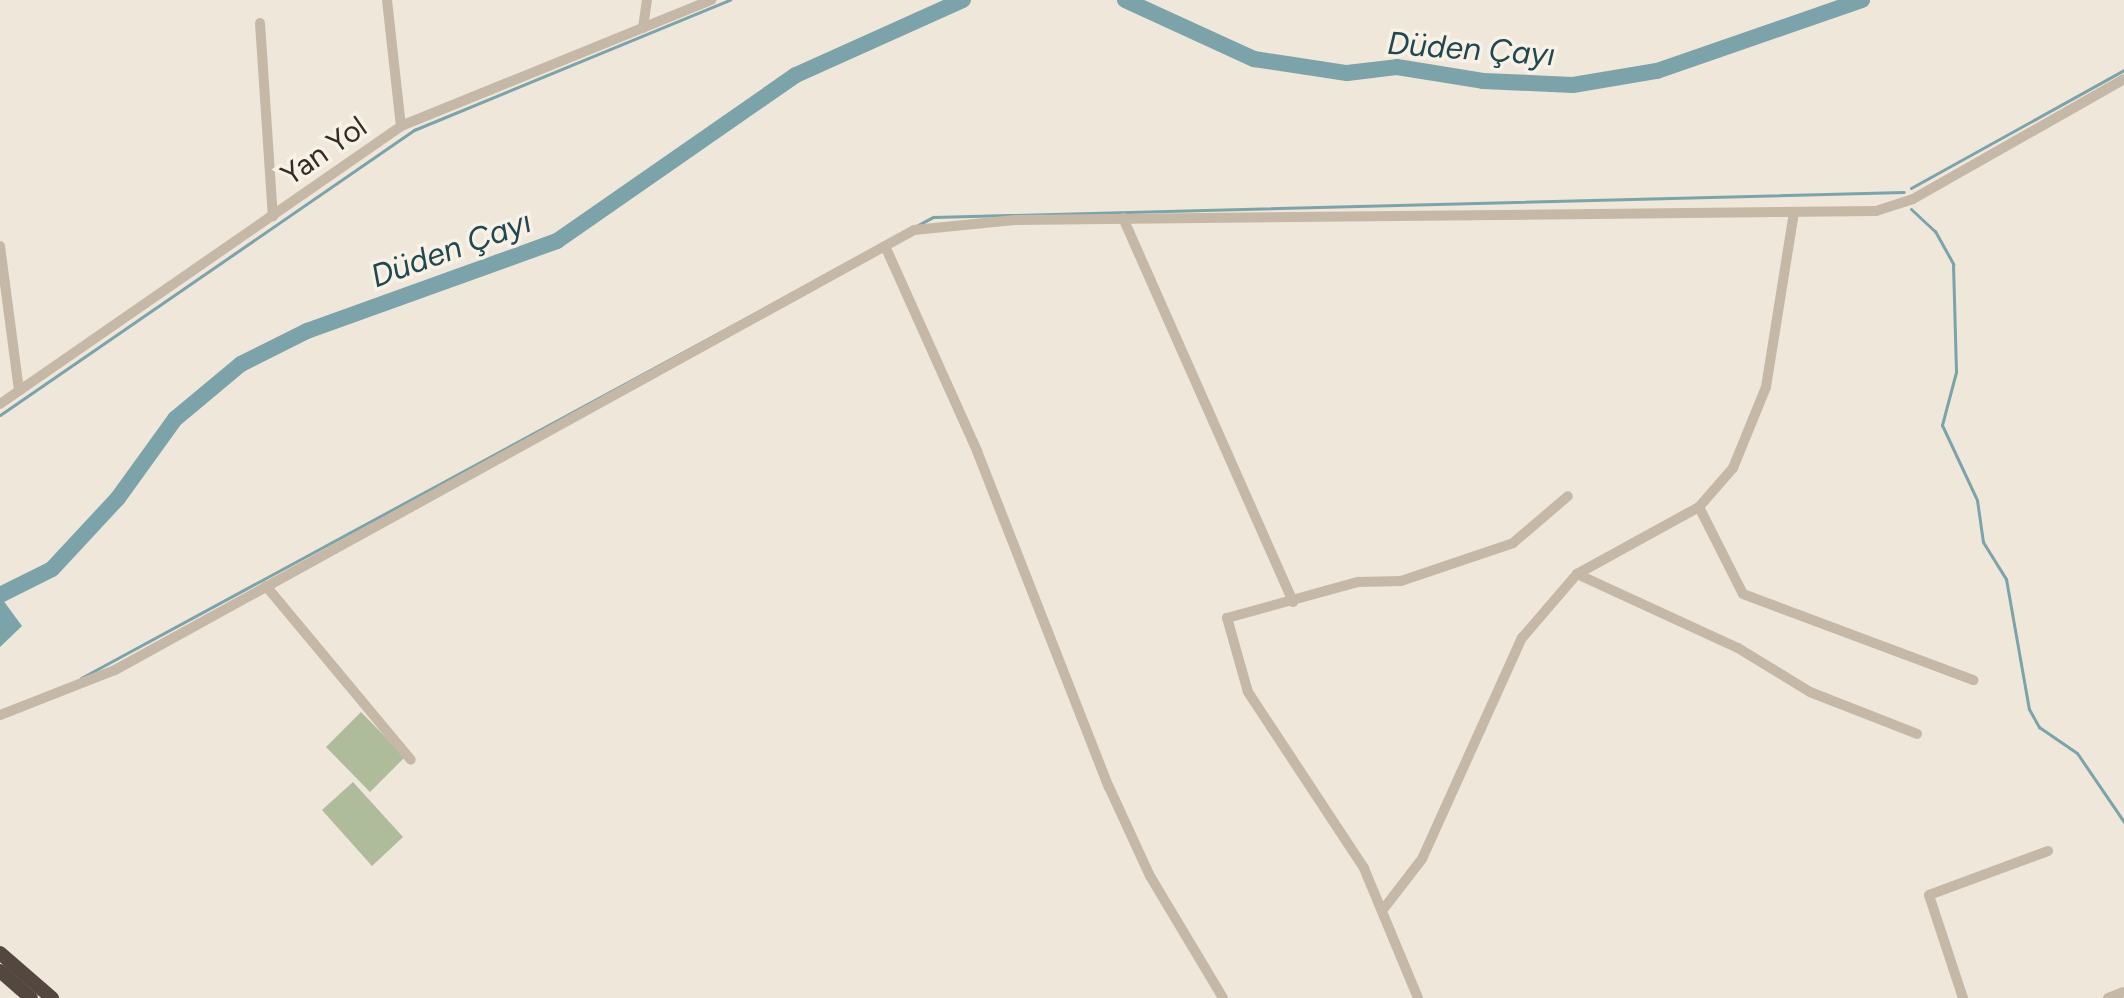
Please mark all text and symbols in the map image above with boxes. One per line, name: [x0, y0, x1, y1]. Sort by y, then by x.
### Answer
water label: Düden Çayı: [1386, 24, 1556, 74]
street label: Yan Yol: [274, 109, 374, 193]
water label: Düden Çayı: [365, 202, 537, 296]

